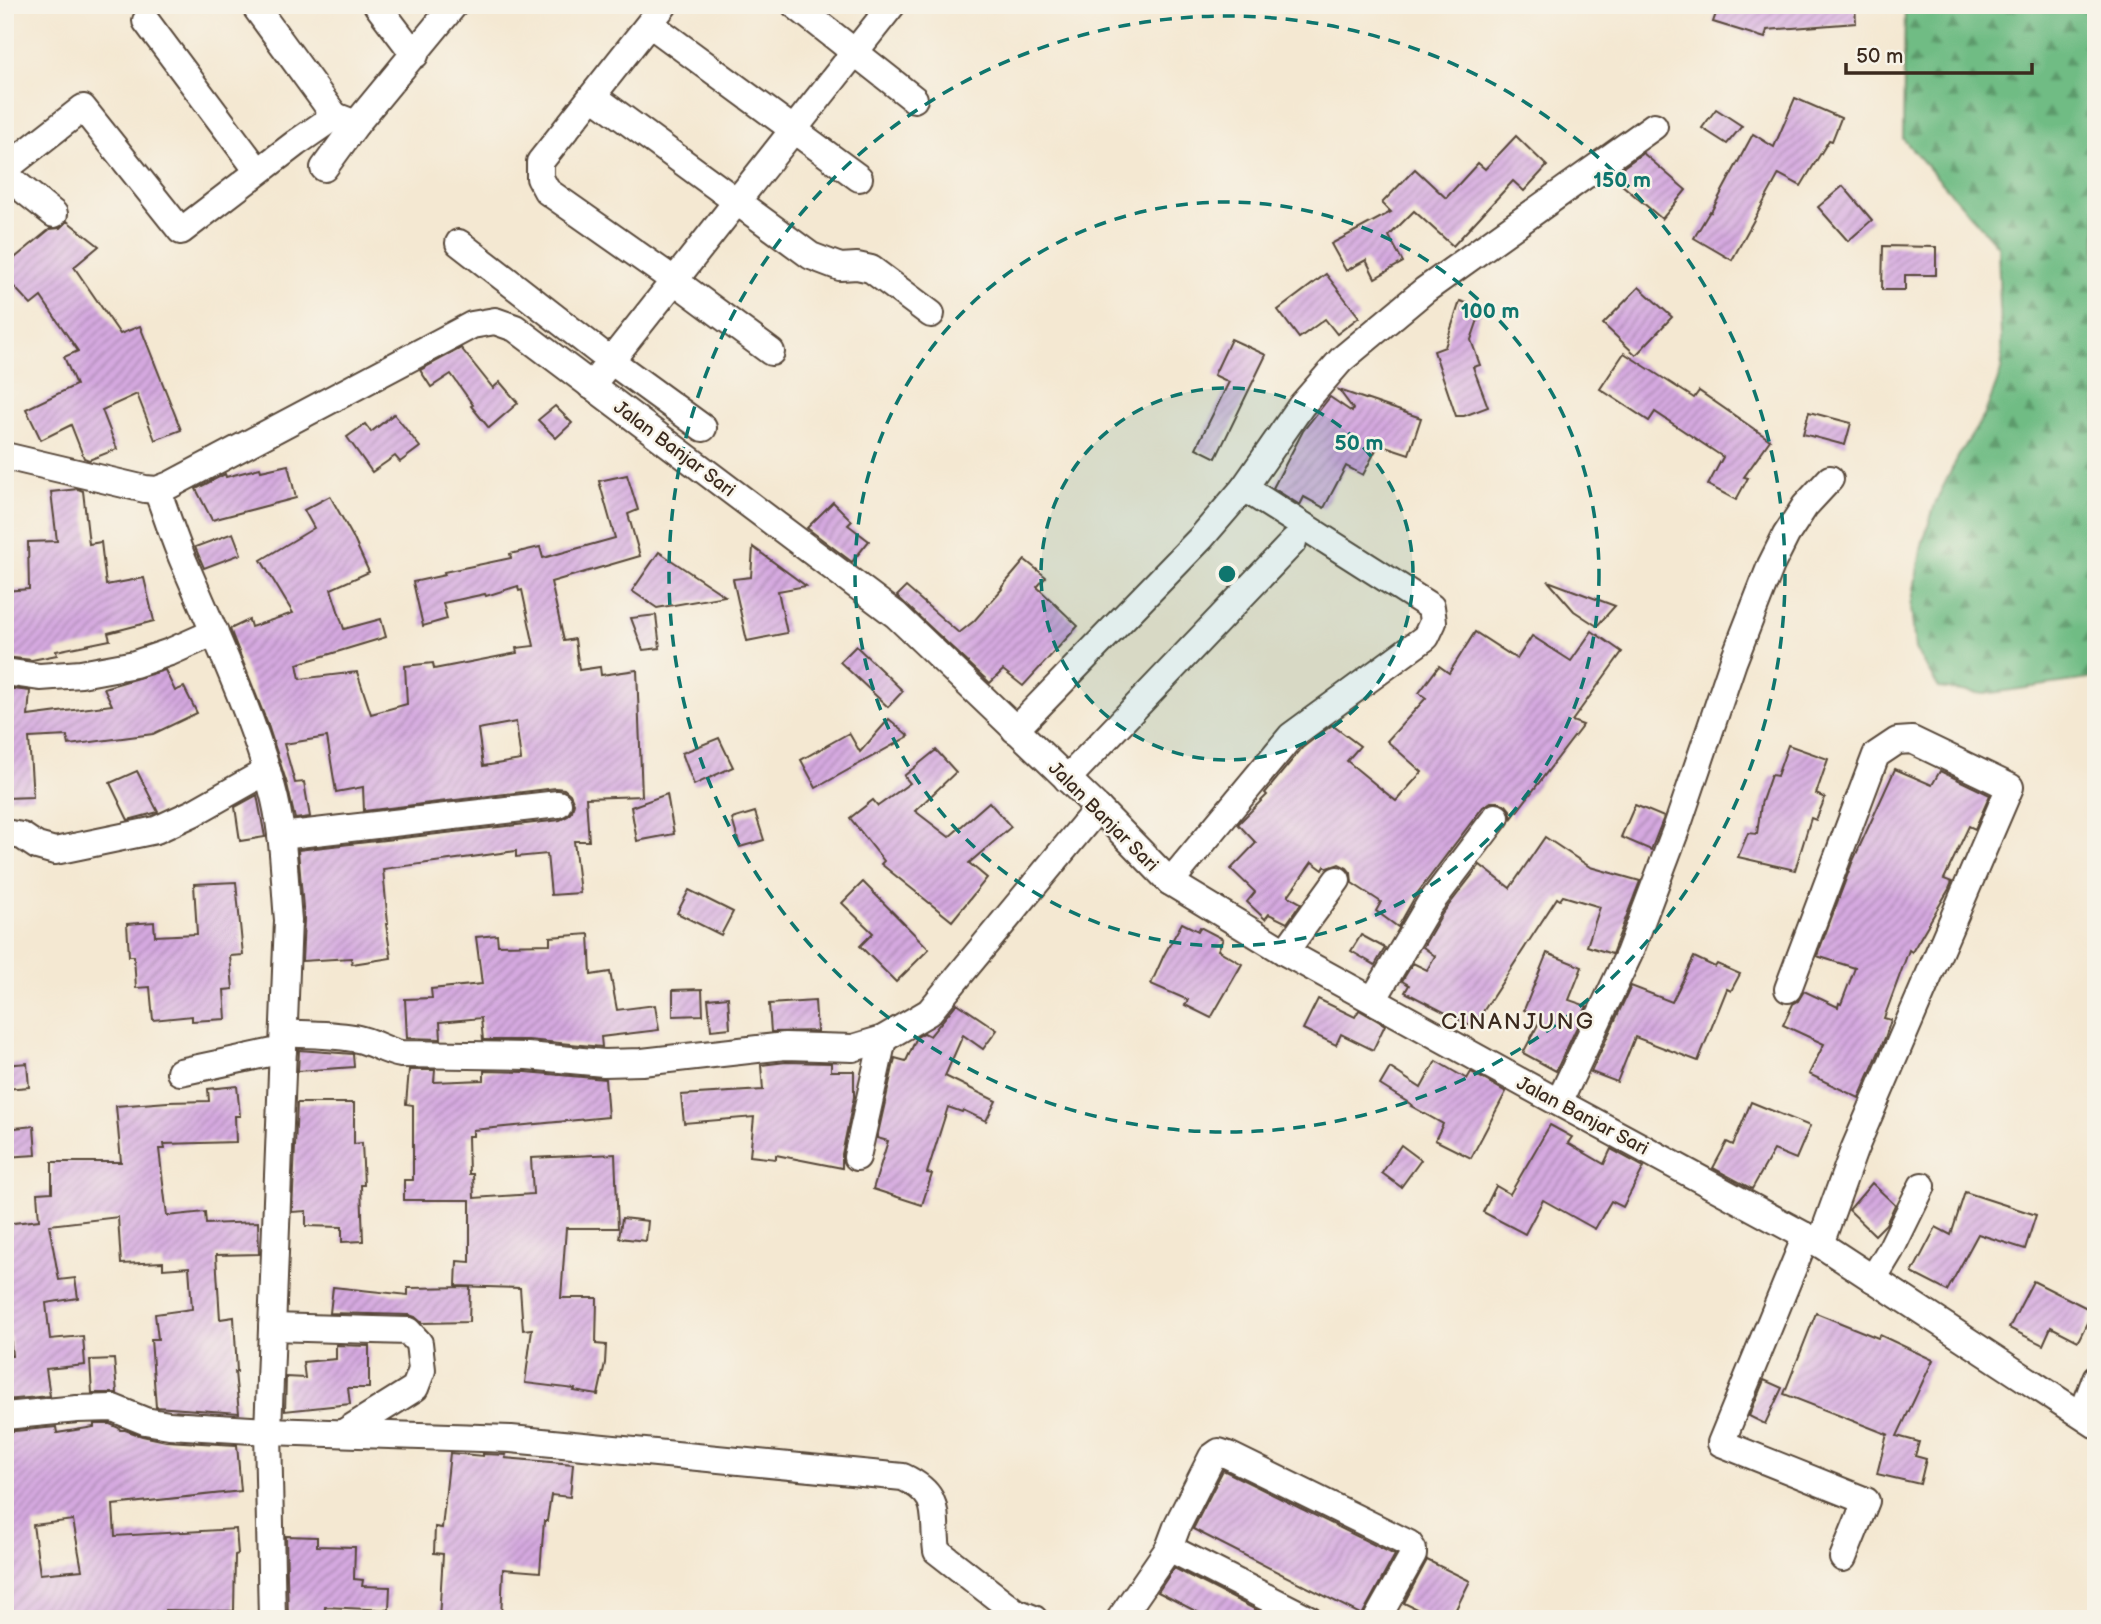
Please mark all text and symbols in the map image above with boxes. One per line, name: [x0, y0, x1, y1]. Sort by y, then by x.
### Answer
scale bar: [1846, 32, 2031, 76]
text: 50 m: [1856, 44, 1903, 69]
text: 150 m: [1593, 168, 1651, 193]
text: 100 m: [1461, 299, 1519, 324]
street label: Jalan Banjar Sari: [609, 396, 739, 502]
text: 50 m: [1335, 431, 1383, 456]
centre of rings: [1215, 562, 1239, 586]
street label: Jalan Banjar Sari: [1043, 757, 1163, 877]
district label: CINANJUNG: [1441, 1008, 1595, 1036]
street label: Jalan Banjar Sari: [1512, 1072, 1652, 1161]

